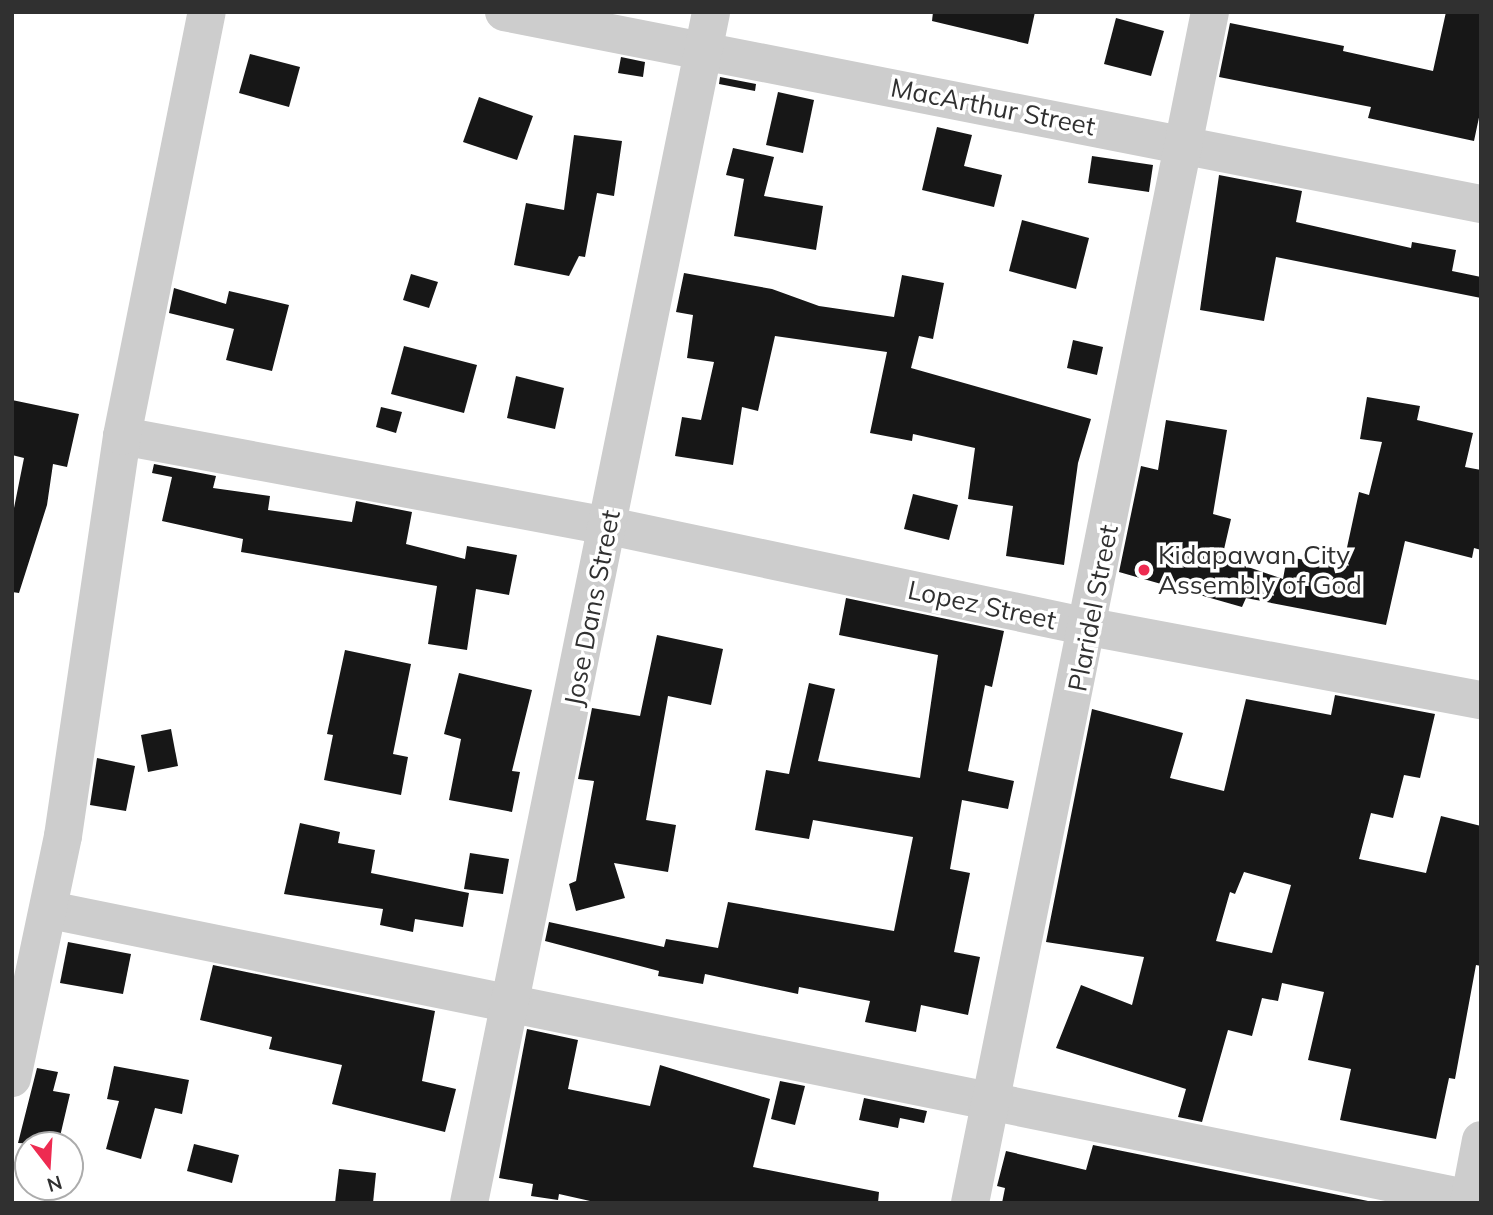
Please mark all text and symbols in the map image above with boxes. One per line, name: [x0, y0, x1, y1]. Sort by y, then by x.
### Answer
street label: MacArthur Street: [888, 72, 1098, 142]
street label: Jose Dans Street: [558, 507, 626, 709]
street label: Plaridel Street: [1062, 522, 1124, 694]
place label: Kidapawan City Assembly of God: [1158, 539, 1362, 600]
marker: Kidapawan City Assembly of God: [1136, 562, 1152, 578]
street label: Lopez Street: [905, 574, 1059, 636]
north arrow: [14, 1131, 84, 1201]
text: N: [44, 1171, 65, 1198]

